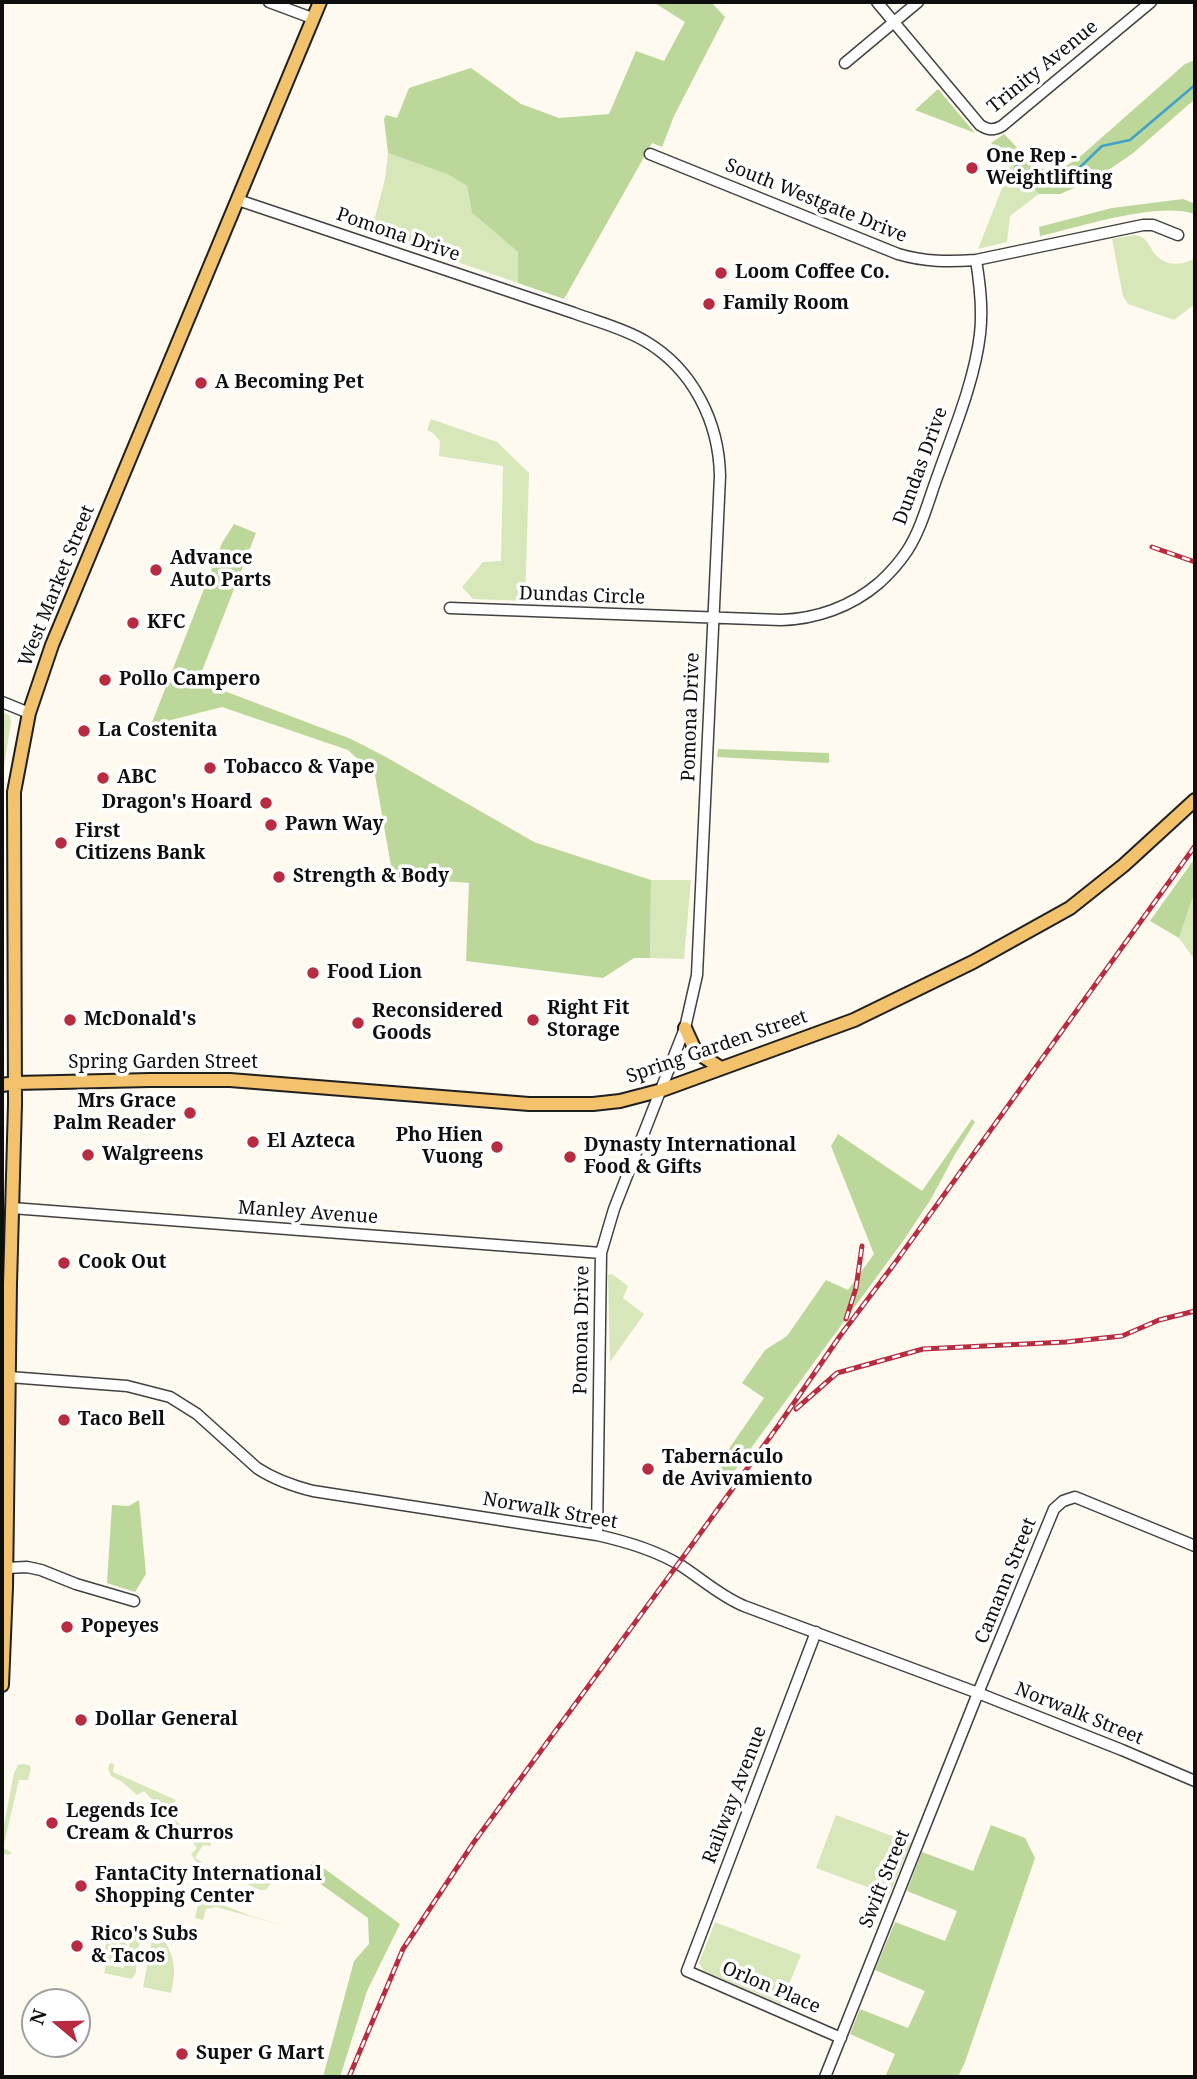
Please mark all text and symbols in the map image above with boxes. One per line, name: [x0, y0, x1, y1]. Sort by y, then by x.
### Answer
street label: Trinity Avenue: [983, 16, 1103, 118]
place label: One Rep - Weightlifting: [986, 146, 1113, 190]
street label: South Westgate Drive: [722, 154, 910, 248]
marker: One Rep - Weightlifting: [964, 160, 980, 176]
street label: Pomona Drive: [333, 203, 463, 267]
place label: Loom Coffee Co.: [735, 262, 890, 284]
marker: Loom Coffee Co.: [713, 265, 729, 281]
place label: Family Room: [723, 293, 849, 315]
marker: Family Room: [701, 296, 717, 312]
place label: A Becoming Pet: [215, 372, 364, 394]
marker: A Becoming Pet: [193, 375, 209, 391]
street label: Dundas Drive: [889, 404, 953, 528]
street label: West Market Street: [14, 502, 100, 670]
place label: Advance Auto Parts: [170, 548, 271, 592]
marker: Advance Auto Parts: [148, 562, 164, 578]
street label: Dundas Circle: [519, 582, 645, 610]
place label: KFC: [147, 612, 185, 634]
marker: KFC: [125, 615, 141, 631]
street label: Pomona Drive: [677, 652, 705, 782]
place label: Pollo Campero: [119, 669, 260, 691]
marker: Pollo Campero: [97, 672, 113, 688]
place label: La Costenita: [98, 720, 217, 742]
marker: La Costenita: [76, 723, 92, 739]
place label: Tobacco & Vape: [224, 757, 375, 779]
marker: Tobacco & Vape: [202, 760, 218, 776]
place label: ABC: [117, 767, 157, 789]
marker: ABC: [95, 770, 111, 786]
place label: Dragon's Hoard: [102, 792, 252, 814]
marker: Dragon's Hoard: [258, 795, 274, 811]
place label: Pawn Way: [285, 814, 383, 836]
marker: Pawn Way: [263, 817, 279, 833]
place label: First Citizens Bank: [75, 821, 205, 865]
marker: First Citizens Bank: [53, 835, 69, 851]
place label: Strength & Body: [293, 866, 449, 888]
marker: Strength & Body: [271, 869, 287, 885]
place label: Food Lion: [327, 962, 422, 984]
marker: Food Lion: [305, 965, 321, 981]
place label: Right Fit Storage: [547, 998, 629, 1042]
place label: Reconsidered Goods: [372, 1001, 503, 1045]
street label: Spring Garden Street: [624, 1005, 810, 1089]
place label: McDonald's: [84, 1009, 196, 1031]
marker: McDonald's: [62, 1012, 78, 1028]
marker: Right Fit Storage: [525, 1012, 541, 1028]
marker: Reconsidered Goods: [350, 1015, 366, 1031]
street label: Spring Garden Street: [68, 1052, 258, 1074]
place label: Mrs Grace Palm Reader: [53, 1091, 176, 1135]
marker: Mrs Grace Palm Reader: [182, 1105, 198, 1121]
place label: Pho Hien Vuong: [396, 1125, 483, 1169]
place label: El Azteca: [267, 1131, 355, 1153]
marker: El Azteca: [245, 1134, 261, 1150]
place label: Dynasty International Food & Gifts: [584, 1135, 796, 1179]
marker: Pho Hien Vuong: [489, 1139, 505, 1155]
place label: Walgreens: [102, 1144, 203, 1166]
marker: Walgreens: [80, 1147, 96, 1163]
marker: Dynasty International Food & Gifts: [562, 1149, 578, 1165]
street label: Manley Avenue: [237, 1197, 379, 1229]
place label: Cook Out: [78, 1252, 166, 1274]
marker: Cook Out: [56, 1255, 72, 1271]
street label: Pomona Drive: [569, 1265, 595, 1395]
place label: Taco Bell: [78, 1409, 165, 1431]
marker: Taco Bell: [56, 1412, 72, 1428]
place label: Tabernáculo de Avivamiento: [662, 1447, 813, 1491]
marker: Tabernáculo de Avivamiento: [640, 1461, 656, 1477]
street label: Norwalk Street: [481, 1488, 619, 1534]
street label: Camann Street: [970, 1515, 1042, 1647]
place label: Popeyes: [81, 1616, 159, 1638]
marker: Popeyes: [59, 1619, 75, 1635]
street label: Norwalk Street: [1011, 1678, 1147, 1750]
place label: Dollar General: [95, 1709, 238, 1731]
marker: Dollar General: [73, 1712, 89, 1728]
street label: Railway Avenue: [698, 1723, 772, 1867]
place label: Legends Ice Cream & Churros: [66, 1801, 233, 1845]
marker: Legends Ice Cream & Churros: [44, 1815, 60, 1831]
street label: Swift Street: [855, 1826, 915, 1932]
place label: FantaCity International Shopping Center: [95, 1864, 322, 1908]
marker: FantaCity International Shopping Center: [73, 1878, 89, 1894]
place label: Rico's Subs & Tacos: [91, 1924, 198, 1968]
marker: Rico's Subs & Tacos: [69, 1938, 85, 1954]
street label: Orlon Place: [718, 1957, 824, 2019]
north arrow: [21, 1988, 91, 2058]
text: N: [23, 2006, 53, 2028]
place label: Super G Mart: [196, 2043, 324, 2065]
marker: Super G Mart: [174, 2046, 190, 2062]

